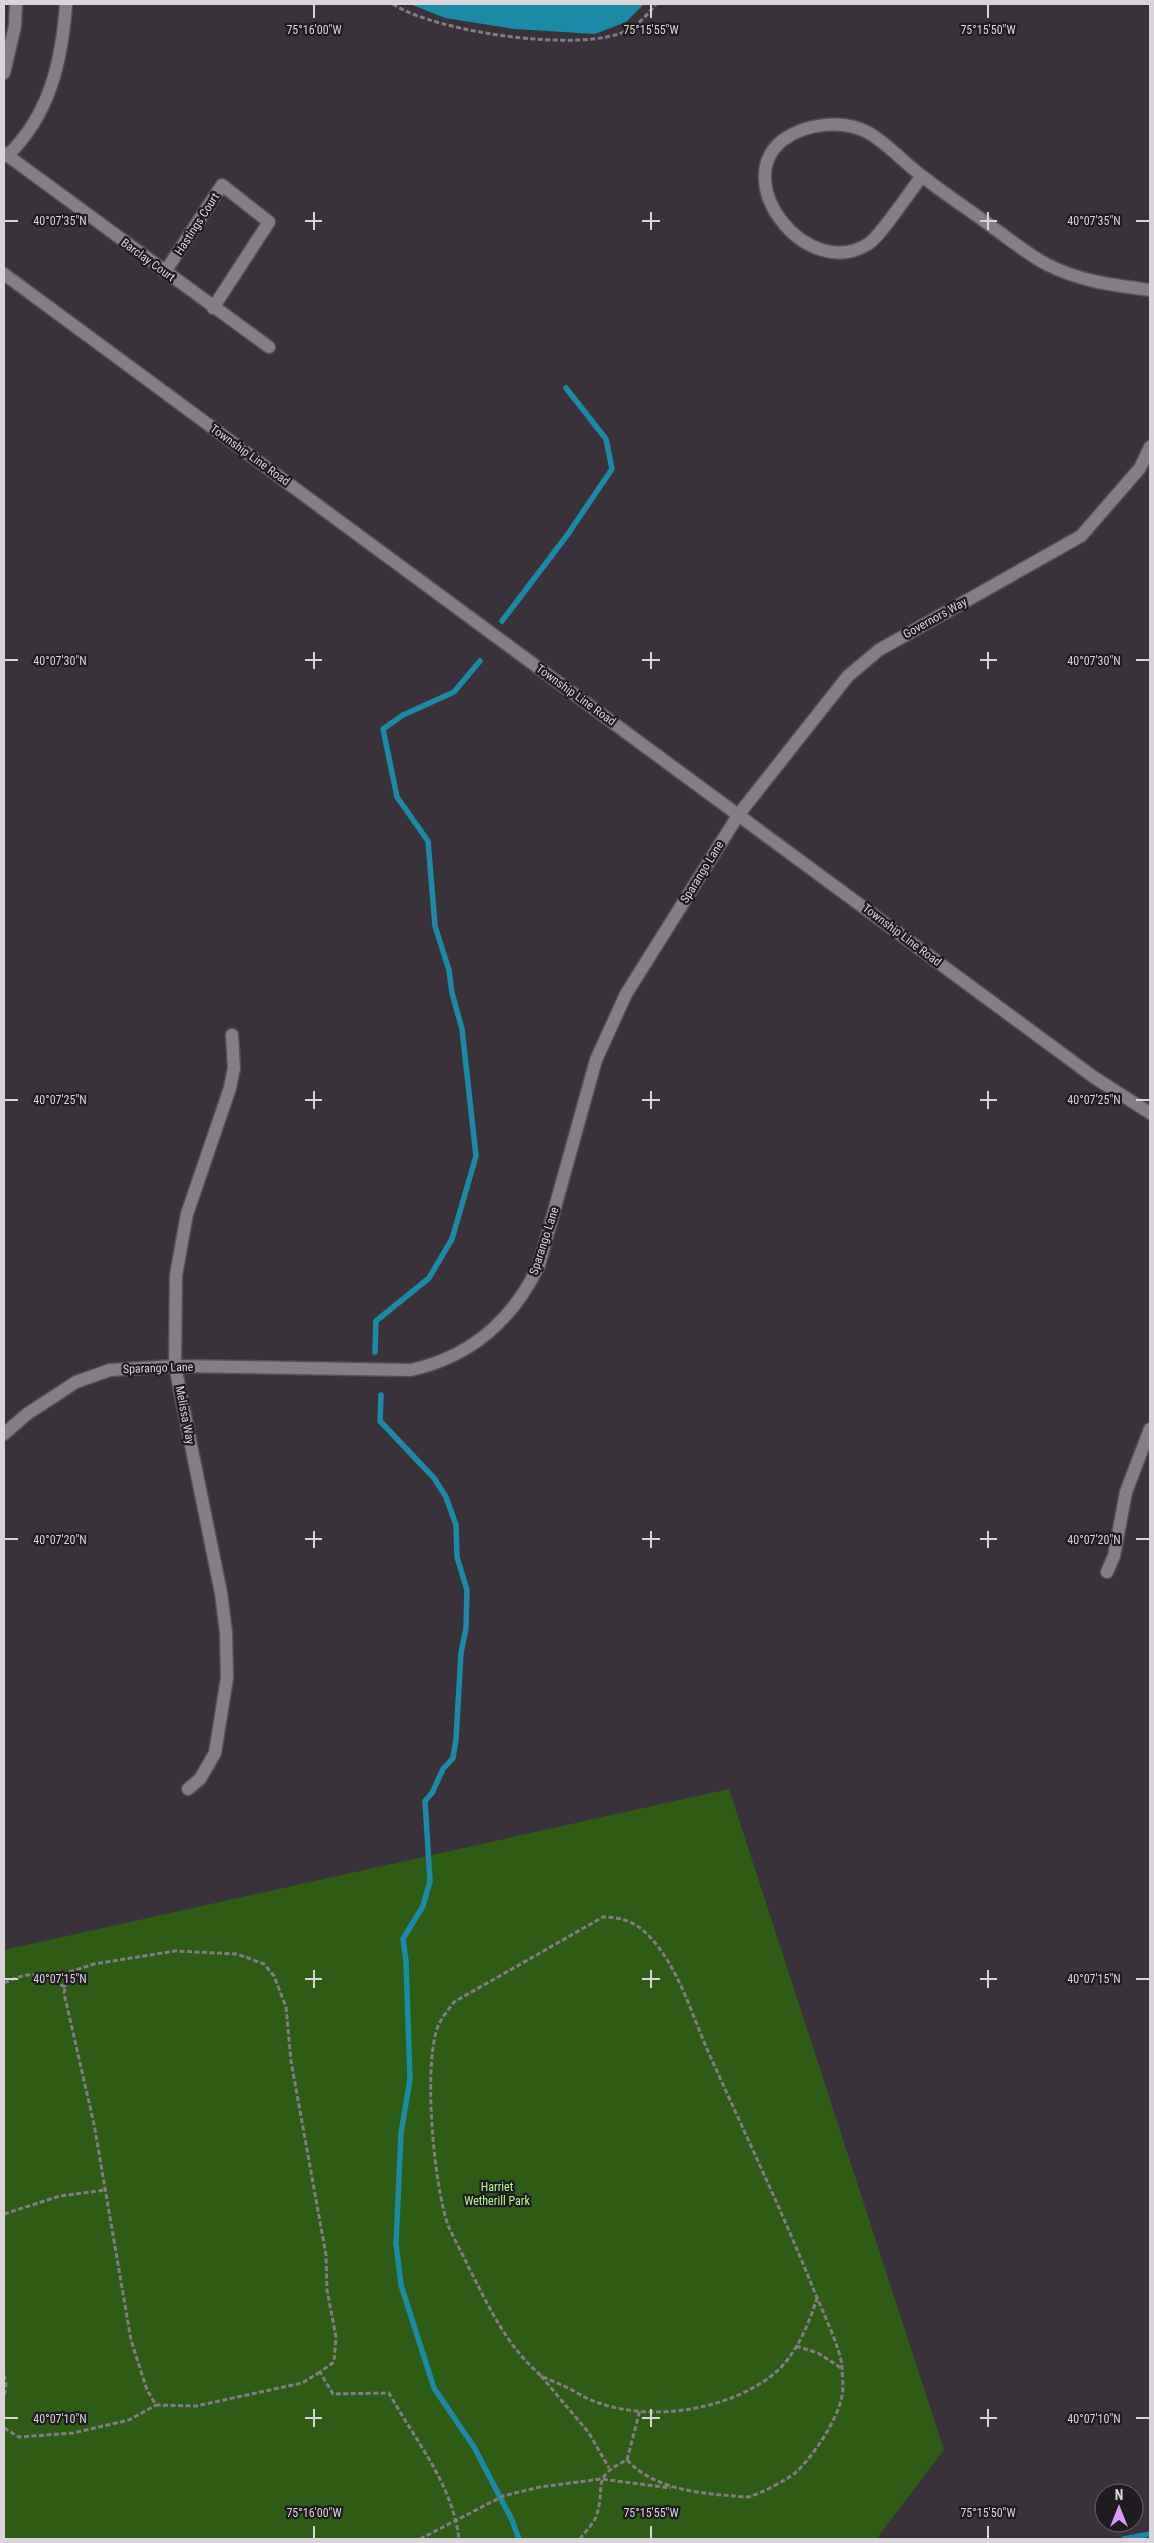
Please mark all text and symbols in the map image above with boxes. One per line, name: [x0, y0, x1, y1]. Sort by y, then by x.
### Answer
text: 75°16'00"W: [286, 23, 342, 37]
text: 75°15'55"W: [623, 23, 679, 37]
text: 75°15'50"W: [960, 23, 1016, 37]
street label: Hastings Court: [172, 190, 222, 258]
text: 40°07'35"N: [33, 214, 87, 228]
text: 40°07'35"N: [1067, 214, 1121, 228]
street label: Barclay Court: [118, 236, 178, 285]
street label: Township Line Road: [208, 421, 292, 489]
street label: Governors Way: [901, 595, 969, 641]
text: 40°07'30"N: [33, 654, 87, 668]
text: 40°07'30"N: [1067, 654, 1121, 668]
street label: Township Line Road: [534, 661, 618, 729]
street label: Sparango Lane: [677, 838, 727, 906]
street label: Township Line Road: [860, 901, 944, 969]
text: 40°07'25"N: [33, 1093, 87, 1107]
text: 40°07'25"N: [1067, 1093, 1121, 1107]
street label: Sparango Lane: [526, 1205, 562, 1277]
street label: Sparango Lane: [123, 1360, 194, 1376]
street label: Melissa Way: [172, 1385, 198, 1445]
text: 40°07'20"N: [33, 1533, 87, 1547]
text: 40°07'20"N: [1067, 1533, 1121, 1547]
text: 40°07'15"N: [33, 1972, 87, 1986]
text: 40°07'15"N: [1067, 1972, 1121, 1986]
park label: Harriet Wetherill Park: [464, 2180, 530, 2208]
text: 40°07'10"N: [33, 2412, 87, 2426]
text: 40°07'10"N: [1067, 2412, 1121, 2426]
north arrow: [1094, 2483, 1144, 2533]
text: N: [1115, 2487, 1123, 2503]
text: 75°16'00"W: [286, 2506, 342, 2520]
text: 75°15'55"W: [623, 2506, 679, 2520]
text: 75°15'50"W: [960, 2506, 1016, 2520]

